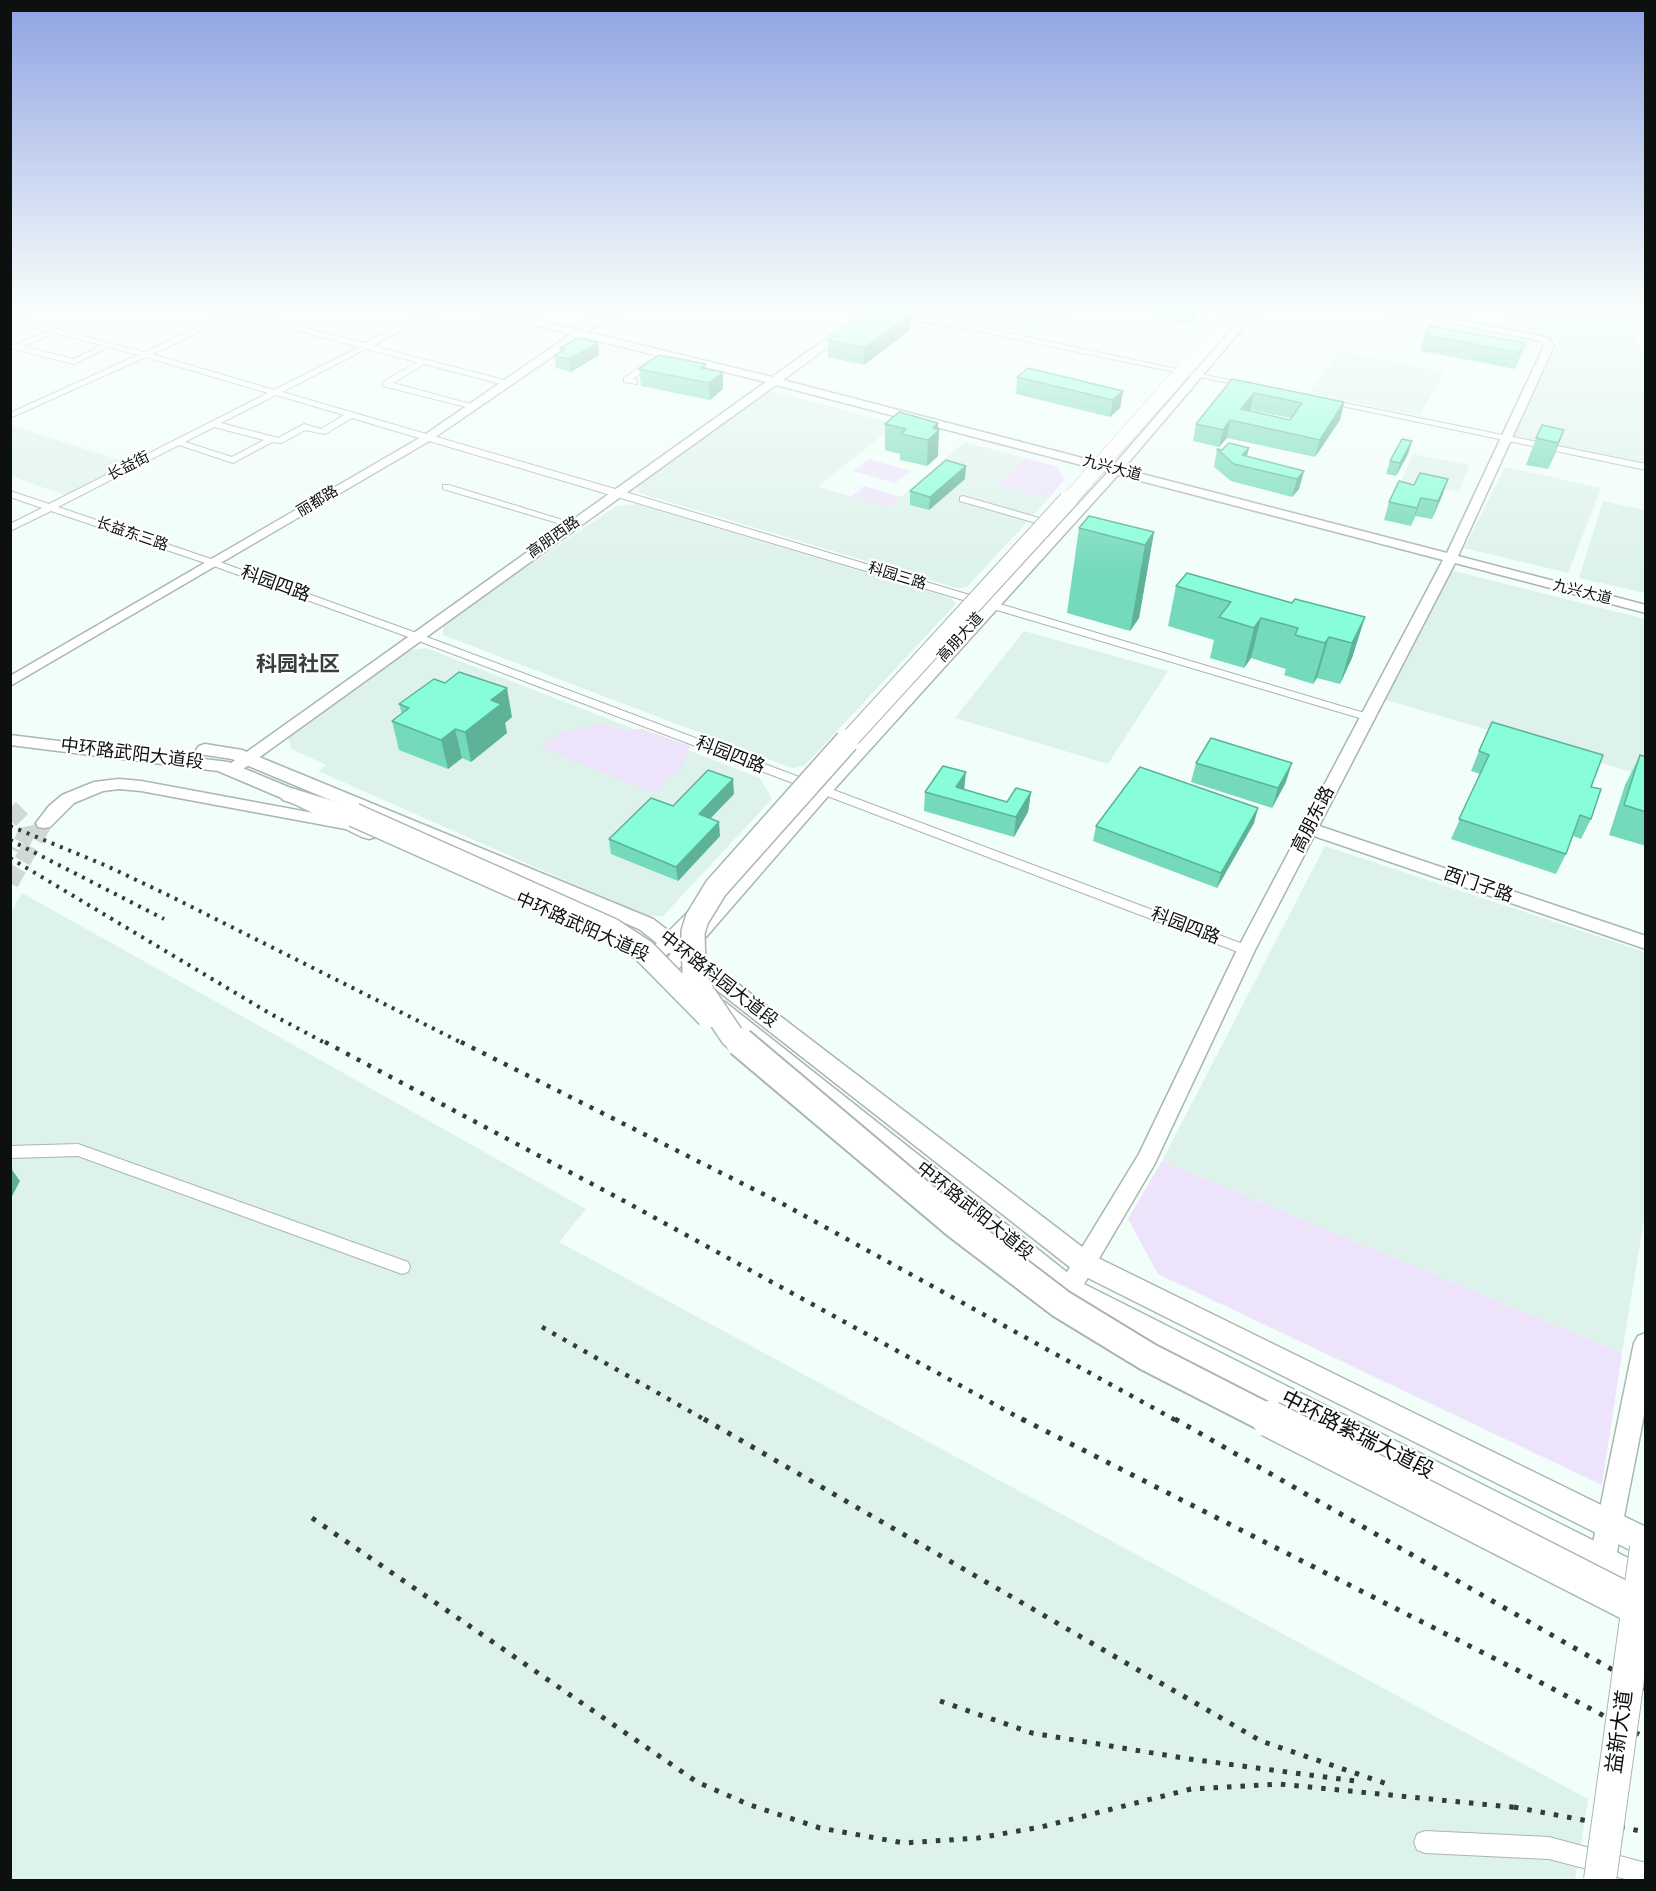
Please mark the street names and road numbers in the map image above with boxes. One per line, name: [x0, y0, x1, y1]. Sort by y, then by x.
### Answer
street label: 长益街: [105, 449, 153, 485]
street label: 九兴大道: [1081, 453, 1143, 485]
street label: 丽都路: [294, 483, 342, 521]
street label: 高朋西路: [524, 513, 584, 563]
street label: 长益东三路: [94, 514, 170, 556]
street label: 科园三路: [866, 560, 928, 594]
street label: 科园四路: [237, 563, 313, 607]
street label: 九兴大道: [1551, 577, 1613, 609]
street label: 高朋大道: [934, 610, 988, 666]
street label: 科园四路: [693, 733, 767, 779]
street label: 中环路武阳大道段: [59, 736, 205, 774]
street label: 高朋东路: [1288, 783, 1340, 857]
street label: 西门子路: [1440, 864, 1516, 908]
street label: 中环路武阳大道段: [512, 889, 652, 967]
street label: 科园四路: [1148, 904, 1222, 950]
street label: 中环路科园大道段: [655, 927, 781, 1033]
street label: 中环路武阳大道段: [911, 1158, 1037, 1266]
street label: 中环路紫瑞大道段: [1276, 1387, 1438, 1485]
street label: 益新大道: [1603, 1689, 1639, 1775]

